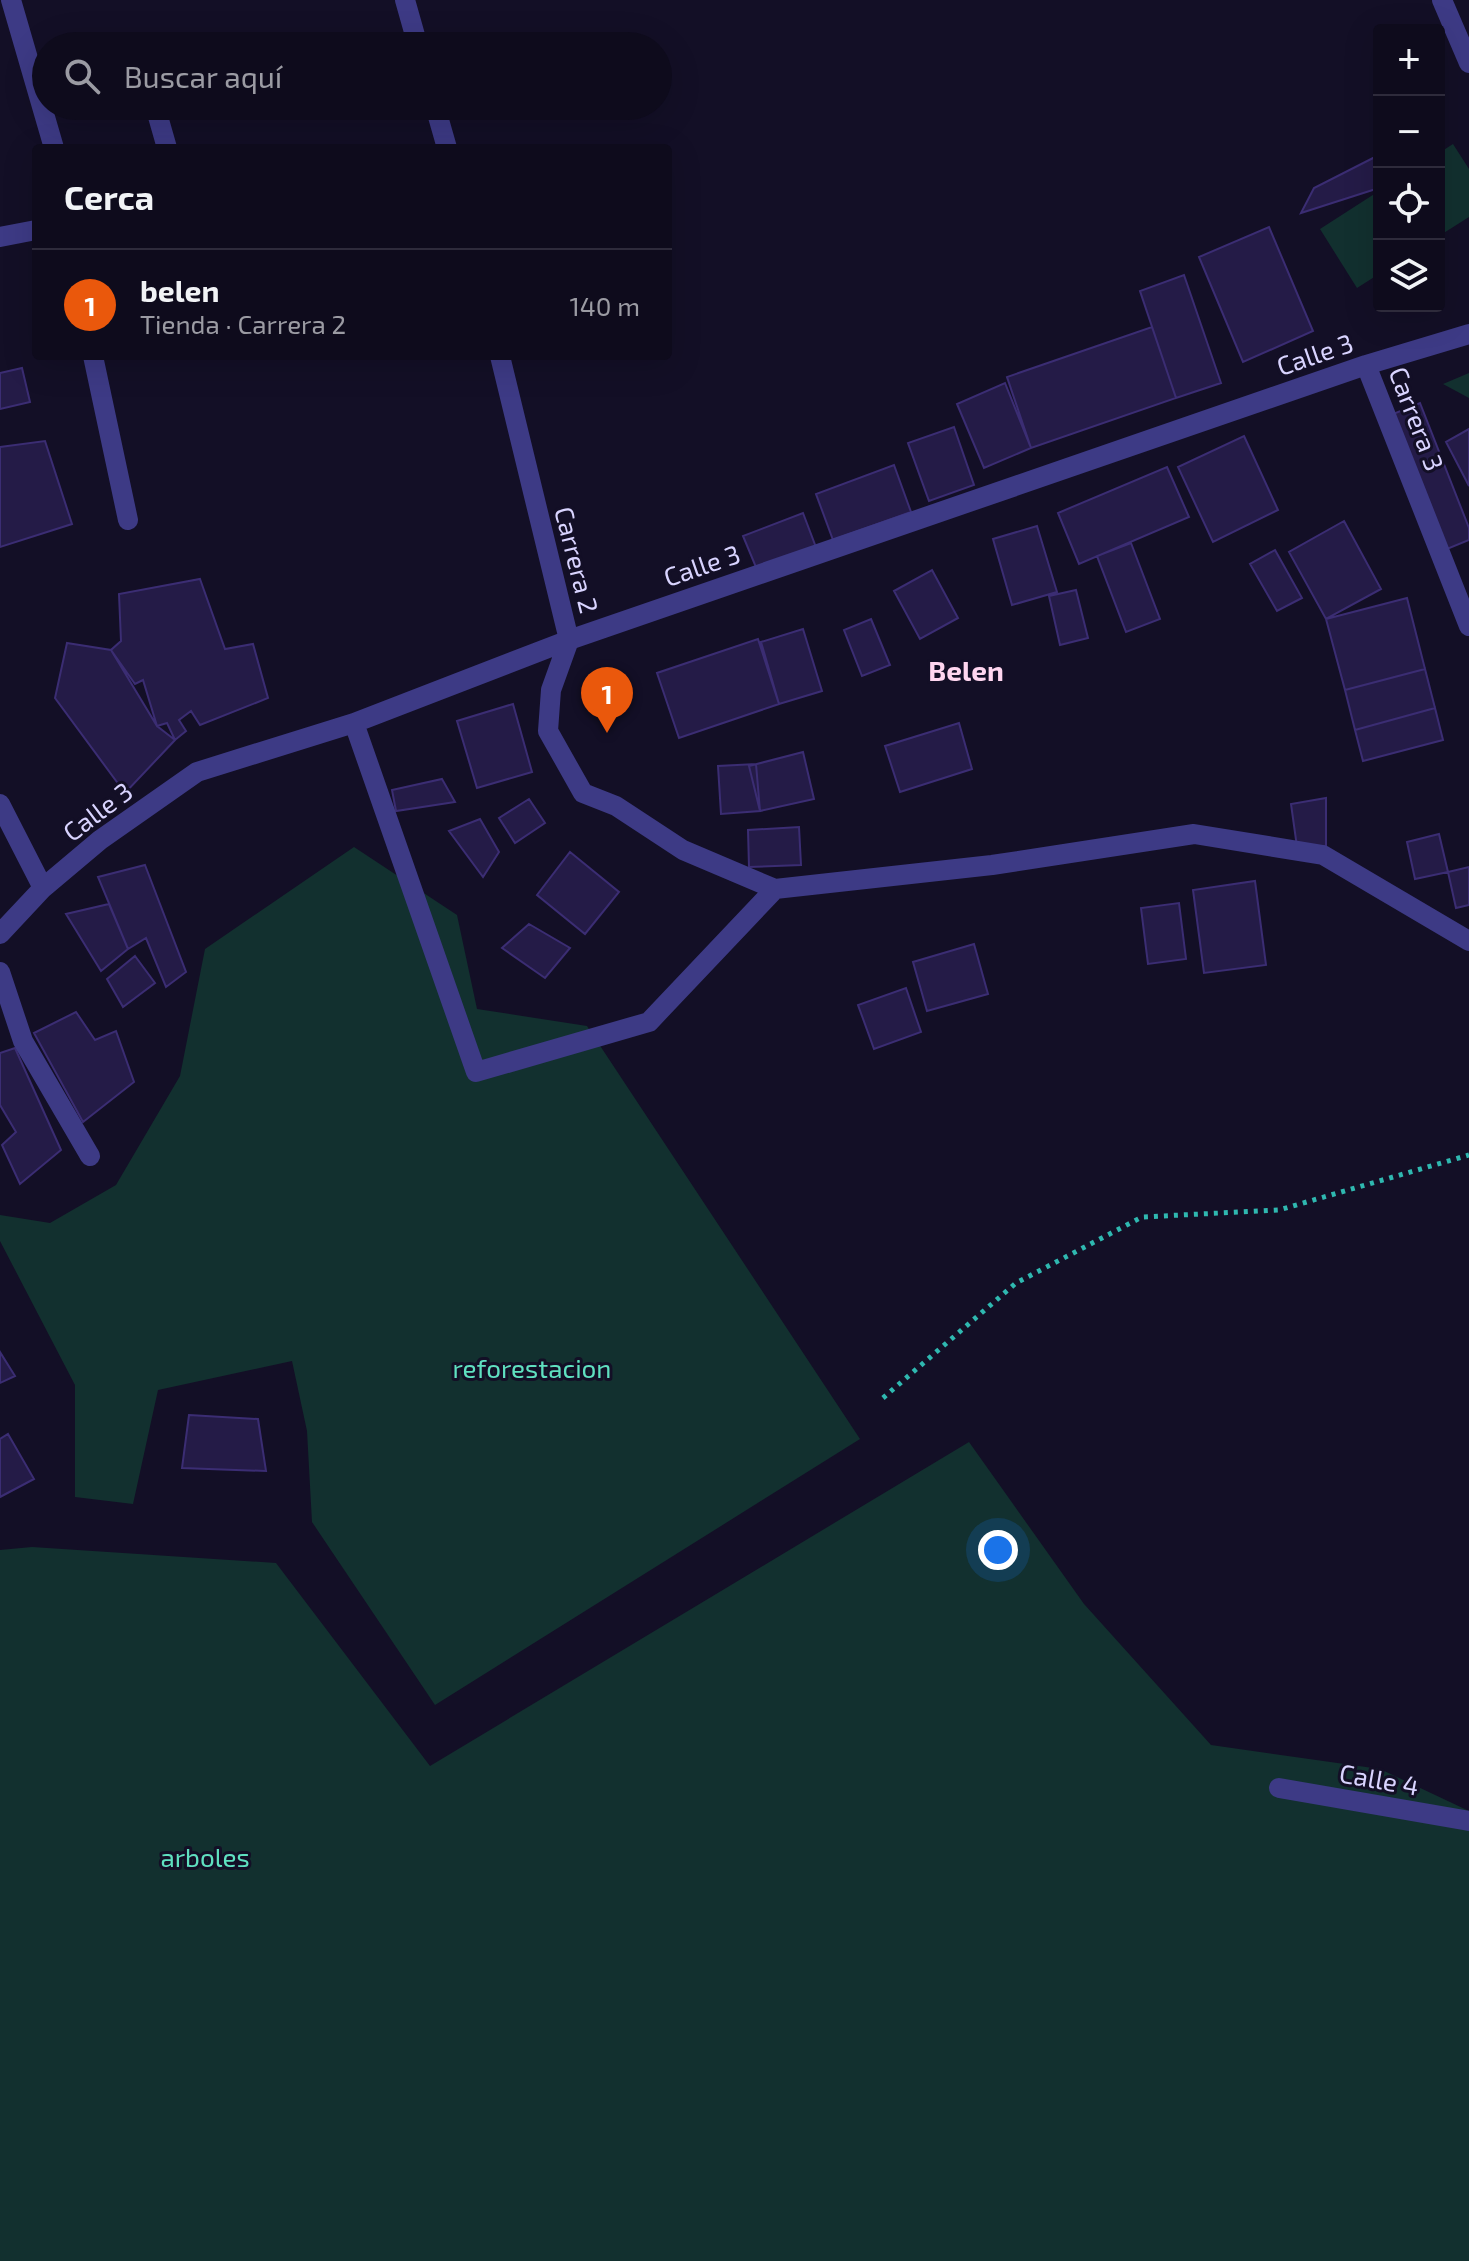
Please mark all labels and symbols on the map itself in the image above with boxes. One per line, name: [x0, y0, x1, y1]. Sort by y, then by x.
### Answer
street label: Calle 3: [1272, 326, 1357, 381]
street label: Carrera 3: [1383, 362, 1451, 475]
street label: Carrera 2: [549, 503, 606, 616]
street label: Calle 3: [659, 537, 744, 592]
district label: Belen: [928, 653, 1004, 687]
pin: 1: [581, 667, 633, 733]
street label: Calle 3: [56, 775, 138, 847]
park label: reforestacion: [453, 1352, 611, 1383]
your location: [978, 1530, 1018, 1570]
street label: Calle 4: [1337, 1756, 1421, 1801]
park label: arboles: [160, 1841, 250, 1872]

